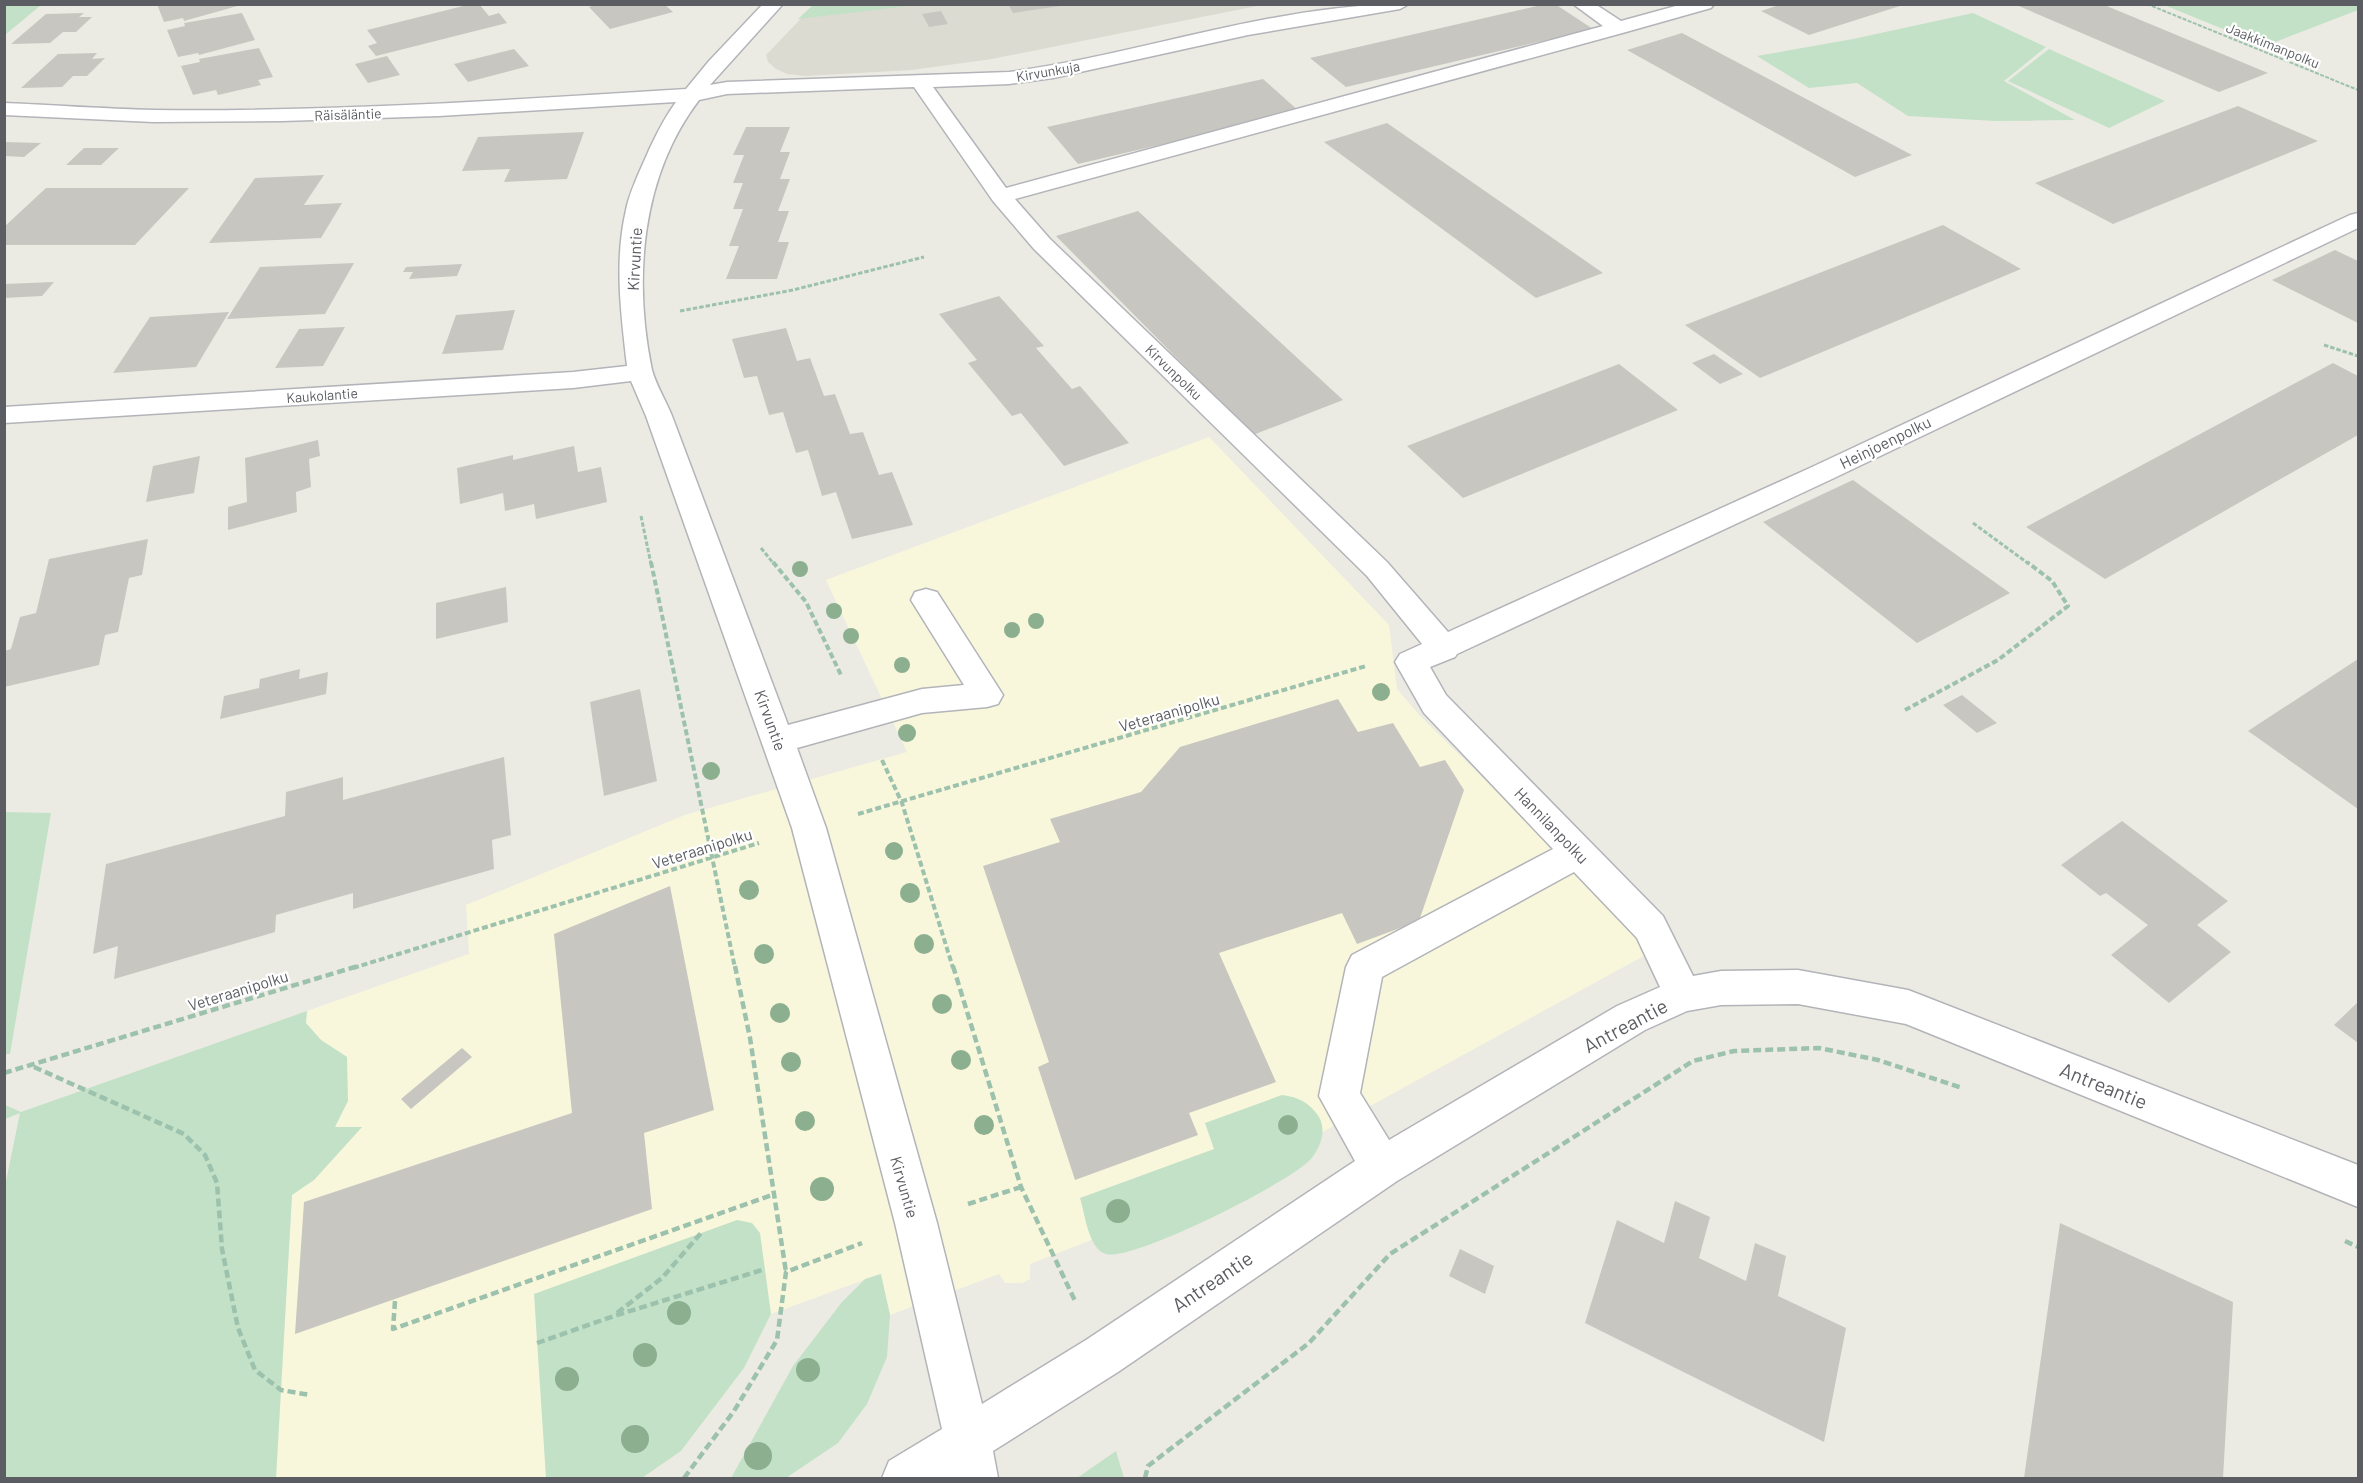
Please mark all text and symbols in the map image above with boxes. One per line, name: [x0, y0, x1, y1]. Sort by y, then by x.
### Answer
street label: Jaakkimanpolku: [2224, 19, 2322, 71]
street label: Kirvunkuja: [1015, 57, 1081, 85]
street label: Räisäläntie: [314, 104, 382, 124]
street label: Kirvuntie: [623, 227, 645, 291]
street label: Kirvunpolku: [1142, 341, 1206, 403]
street label: Kaukolantie: [286, 384, 358, 406]
street label: Heinjoenpolku: [1836, 412, 1934, 472]
street label: Kirvuntie: [751, 687, 791, 753]
street label: Veteraanipolku: [1117, 689, 1221, 735]
street label: Hannilanpolku: [1511, 783, 1593, 867]
street label: Veteraanipolku: [650, 824, 754, 872]
street label: Veteraanipolku: [186, 966, 290, 1014]
street label: Antreantie: [1579, 993, 1671, 1057]
street label: Antreantie: [2057, 1057, 2151, 1113]
street label: Kirvuntie: [887, 1154, 923, 1220]
street label: Antreantie: [1167, 1245, 1257, 1317]

